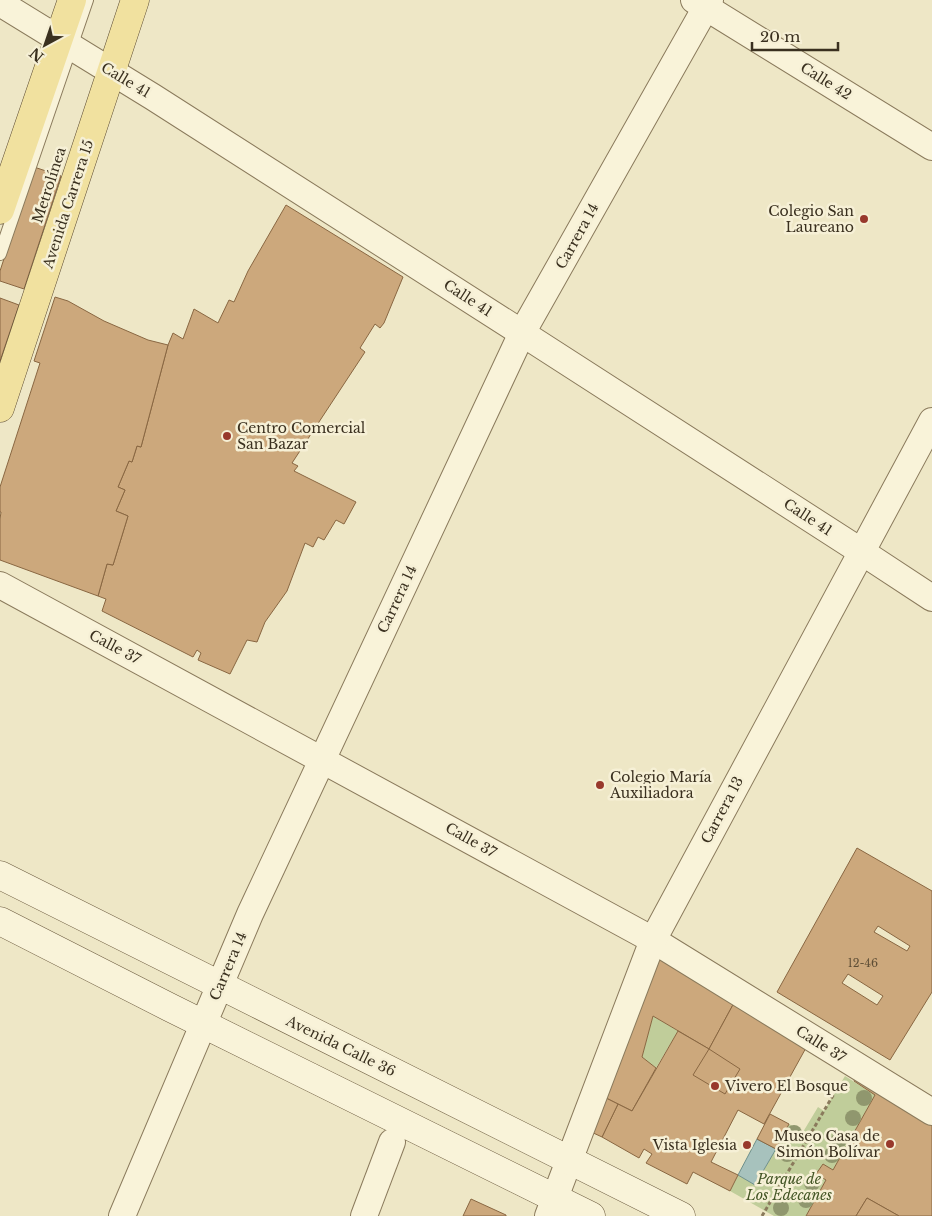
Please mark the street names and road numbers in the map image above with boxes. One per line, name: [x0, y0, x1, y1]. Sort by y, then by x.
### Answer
street label: Calle 41: [98, 58, 154, 102]
street label: Calle 42: [797, 58, 855, 104]
street label: Avenida Carrera 15: [38, 137, 97, 272]
street label: Metrolínea: [28, 145, 70, 225]
street label: Carrera 14: [551, 200, 603, 272]
street label: Calle 41: [440, 276, 496, 320]
street label: Calle 41: [780, 495, 836, 539]
street label: Carrera 14: [373, 562, 421, 636]
street label: Calle 37: [86, 626, 145, 668]
street label: Carrera 13: [697, 773, 747, 847]
street label: Calle 37: [442, 819, 501, 862]
street label: Carrera 14: [205, 929, 251, 1003]
street label: Avenida Calle 36: [282, 1011, 399, 1080]
street label: Calle 37: [793, 1022, 850, 1067]

